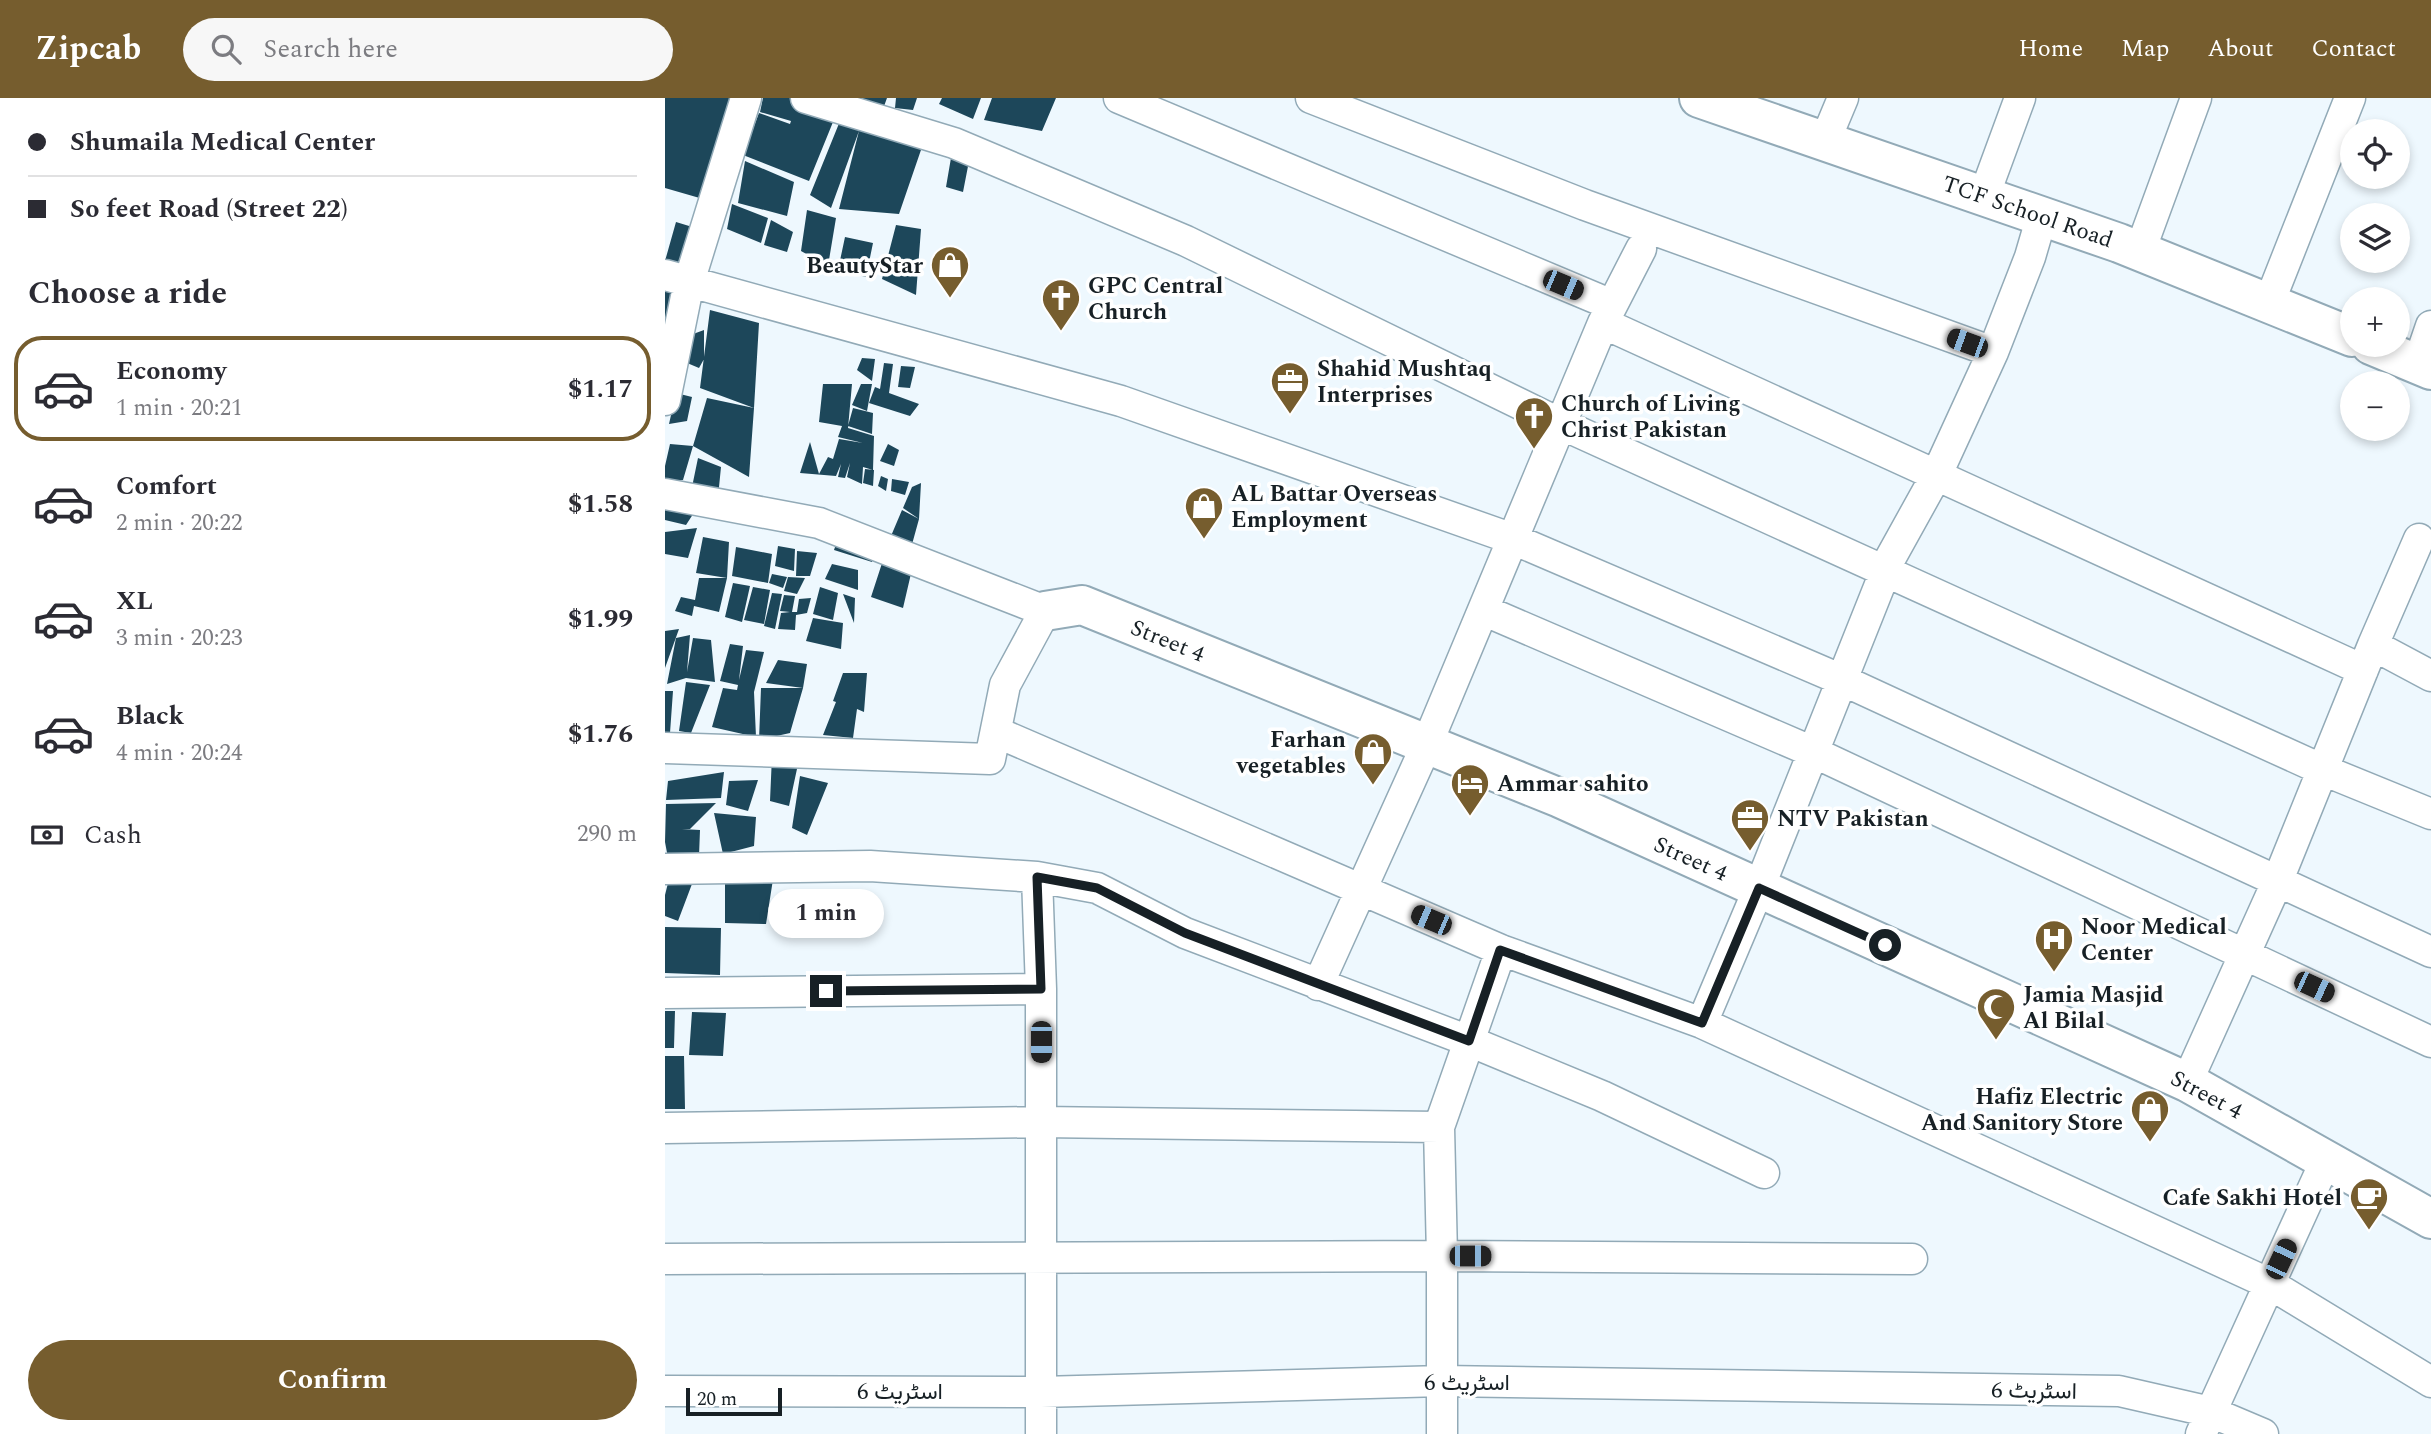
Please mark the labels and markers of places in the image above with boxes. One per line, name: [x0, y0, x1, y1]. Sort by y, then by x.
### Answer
shop icon: BeautyStar: [929, 244, 971, 299]
place label: BeautyStar: [806, 249, 923, 284]
place label: GPC Central Church: [1088, 269, 1223, 330]
church icon: GPC Central Church: [1040, 277, 1082, 332]
place label: Shahid Mushtaq Interprises: [1317, 352, 1492, 413]
office icon: Shahid Mushtaq Interprises: [1269, 360, 1311, 415]
place label: Church of Living Christ Pakistan: [1561, 387, 1741, 448]
church icon: Church of Living Christ Pakistan: [1513, 395, 1555, 450]
place label: AL Battar Overseas Employment: [1231, 477, 1437, 538]
shop icon: AL Battar Overseas Employment: [1183, 485, 1225, 540]
place label: Farhan vegetables: [1236, 723, 1346, 784]
shop icon: Farhan vegetables: [1352, 731, 1394, 786]
hotel icon: Ammar sahito: [1449, 762, 1491, 817]
place label: Ammar sahito: [1497, 767, 1649, 802]
office icon: NTV Pakistan: [1729, 797, 1771, 852]
place label: NTV Pakistan: [1777, 802, 1929, 837]
place label: Noor Medical Center: [2081, 910, 2227, 971]
hospital icon: Noor Medical Center: [2033, 918, 2075, 973]
place label: Jamia Masjid Al Bilal: [2023, 978, 2164, 1039]
mosque icon: Jamia Masjid Al Bilal: [1975, 986, 2017, 1041]
place label: Hafiz Electric And Sanitory Store: [1921, 1080, 2123, 1141]
shop icon: Hafiz Electric And Sanitory Store: [2129, 1088, 2171, 1143]
cafe icon: Cafe Sakhi Hotel: [2348, 1176, 2390, 1231]
place label: Cafe Sakhi Hotel: [2162, 1181, 2342, 1216]

